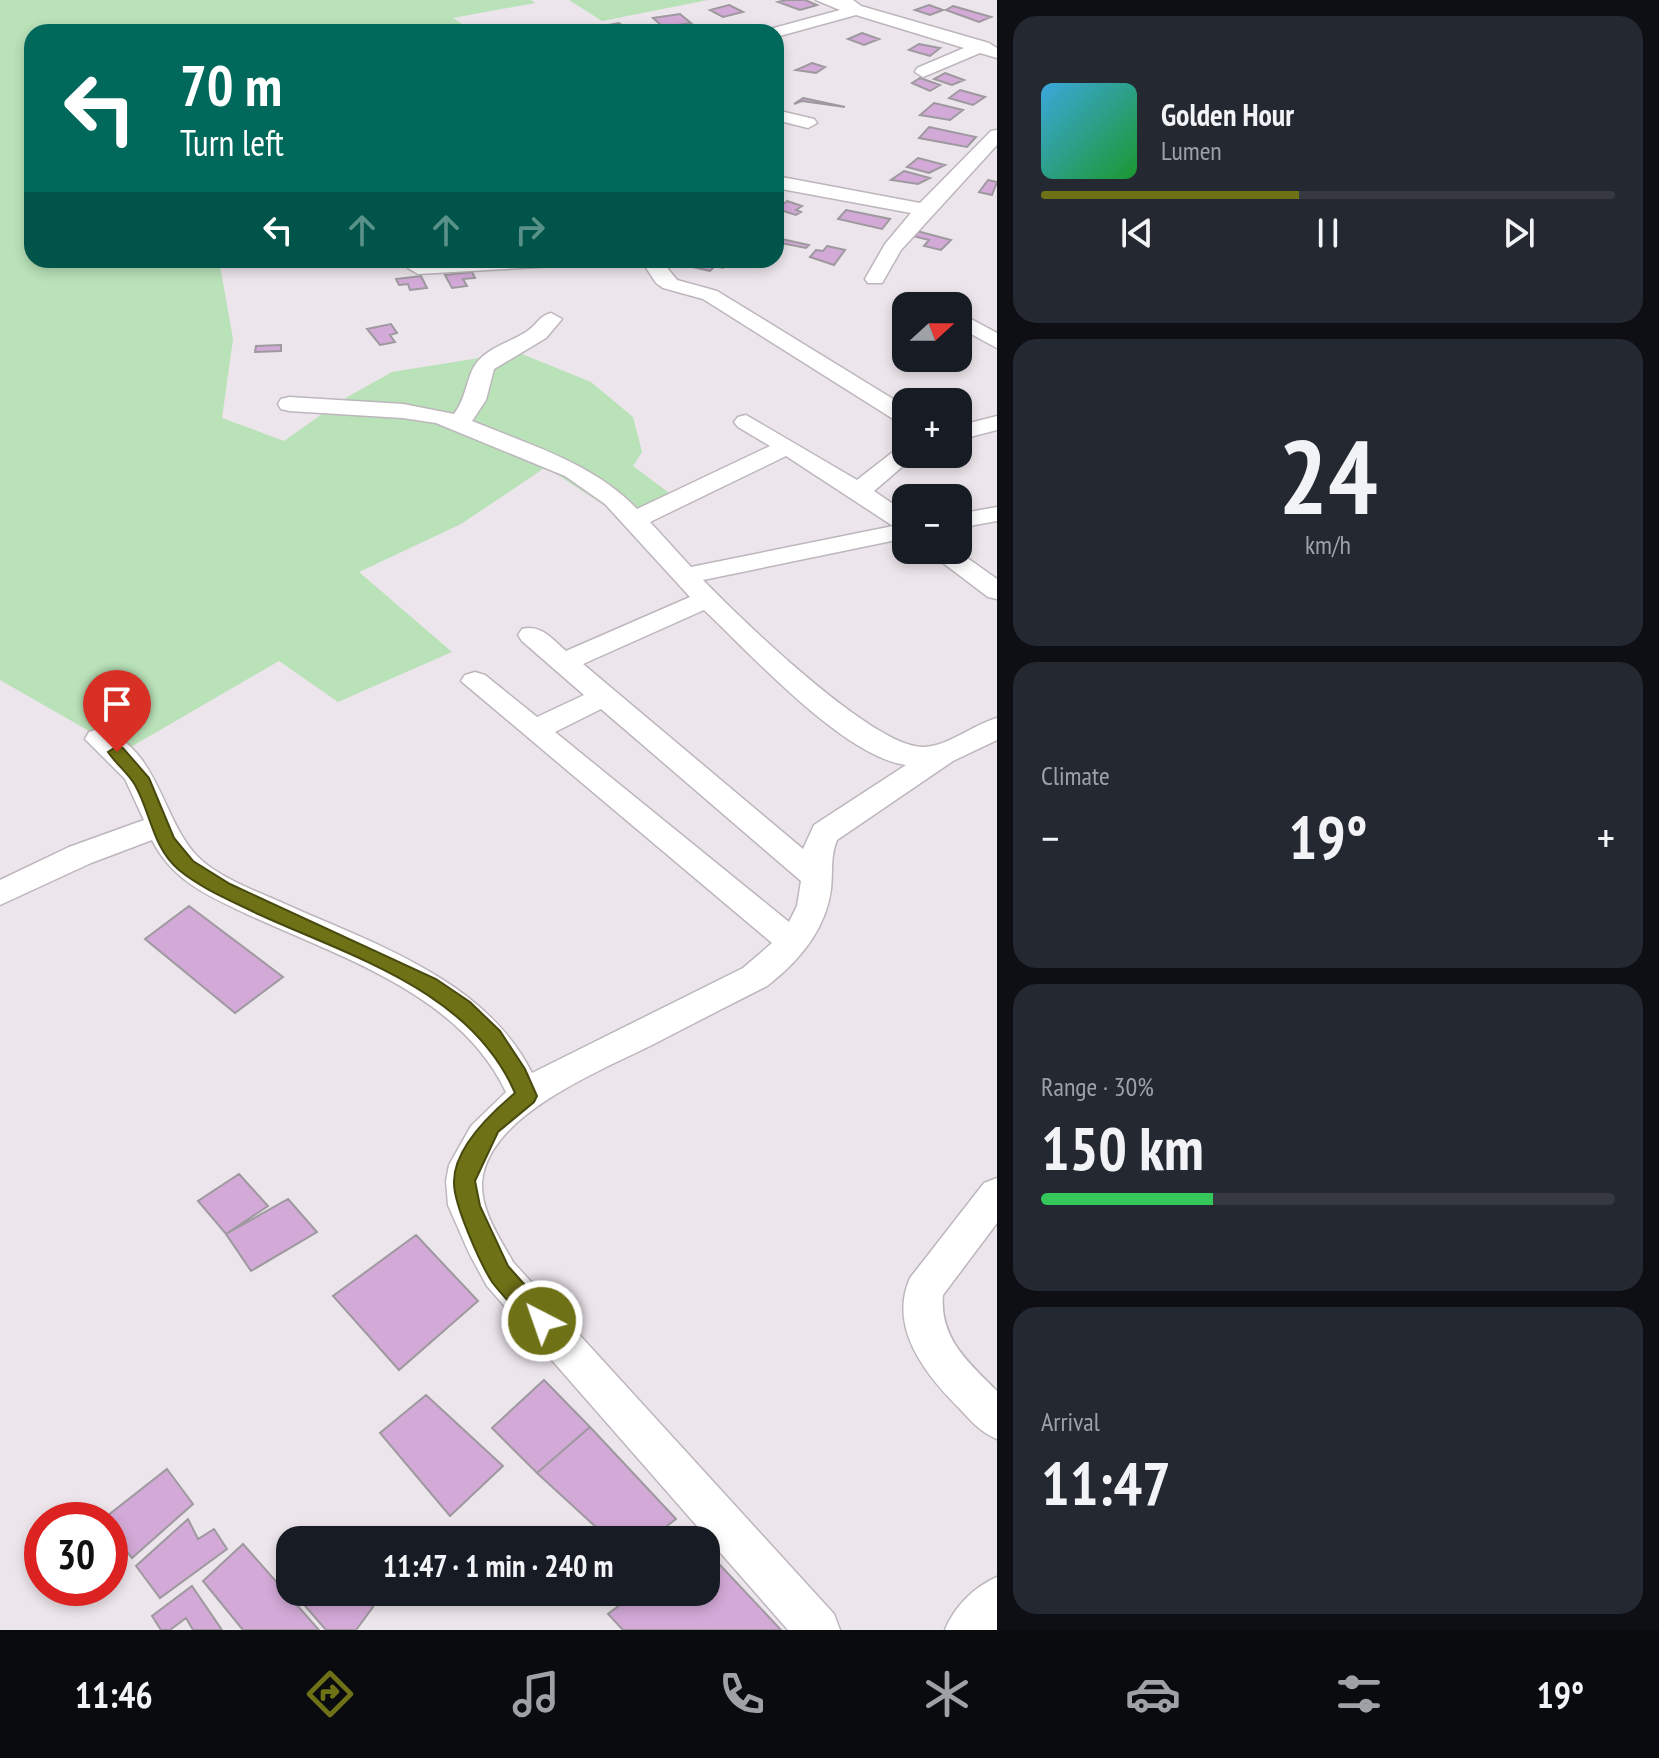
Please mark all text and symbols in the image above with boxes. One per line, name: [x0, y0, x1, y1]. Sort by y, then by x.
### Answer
text: 70 m: [180, 49, 282, 121]
icon: left: [48, 56, 152, 160]
text: Golden Hour: [1161, 95, 1294, 134]
text: Turn left: [180, 119, 284, 166]
text: Lumen: [1161, 134, 1222, 167]
icon: left: [256, 208, 300, 252]
icon: ahead: [340, 208, 384, 252]
icon: ahead: [424, 208, 468, 252]
icon: right: [508, 208, 552, 252]
icon: previous: [1115, 211, 1159, 255]
icon: pause: [1306, 211, 1350, 255]
icon: next: [1497, 211, 1541, 255]
north arrow: [892, 292, 972, 372]
map controls: [892, 292, 972, 564]
button: +: [892, 388, 972, 468]
text: 24: [1278, 408, 1378, 543]
button: −: [892, 484, 972, 564]
text: km/h: [1305, 528, 1351, 561]
pin: [83, 670, 151, 752]
icon: arrive: [95, 682, 139, 726]
text: Climate: [1041, 759, 1110, 792]
text: 19°: [1288, 798, 1368, 876]
text: −: [1041, 809, 1059, 866]
text: +: [1597, 809, 1615, 866]
text: Range · 30%: [1041, 1070, 1154, 1103]
text: 150 km: [1041, 1109, 1204, 1187]
position arrow: [500, 1279, 584, 1363]
text: Arrival: [1041, 1405, 1100, 1438]
text: 11:47: [1041, 1444, 1171, 1522]
speed limit sign: 30: [24, 1502, 128, 1606]
text: 11:47 · 1 min · 240 m: [383, 1546, 613, 1585]
icon: directions: [302, 1666, 358, 1722]
icon: music: [508, 1666, 564, 1722]
icon: phone: [714, 1666, 770, 1722]
icon: climate: [919, 1666, 975, 1722]
icon: car: [1125, 1666, 1181, 1722]
icon: filters: [1331, 1666, 1387, 1722]
text: 11:46: [75, 1671, 153, 1718]
text: 19°: [1537, 1671, 1584, 1718]

